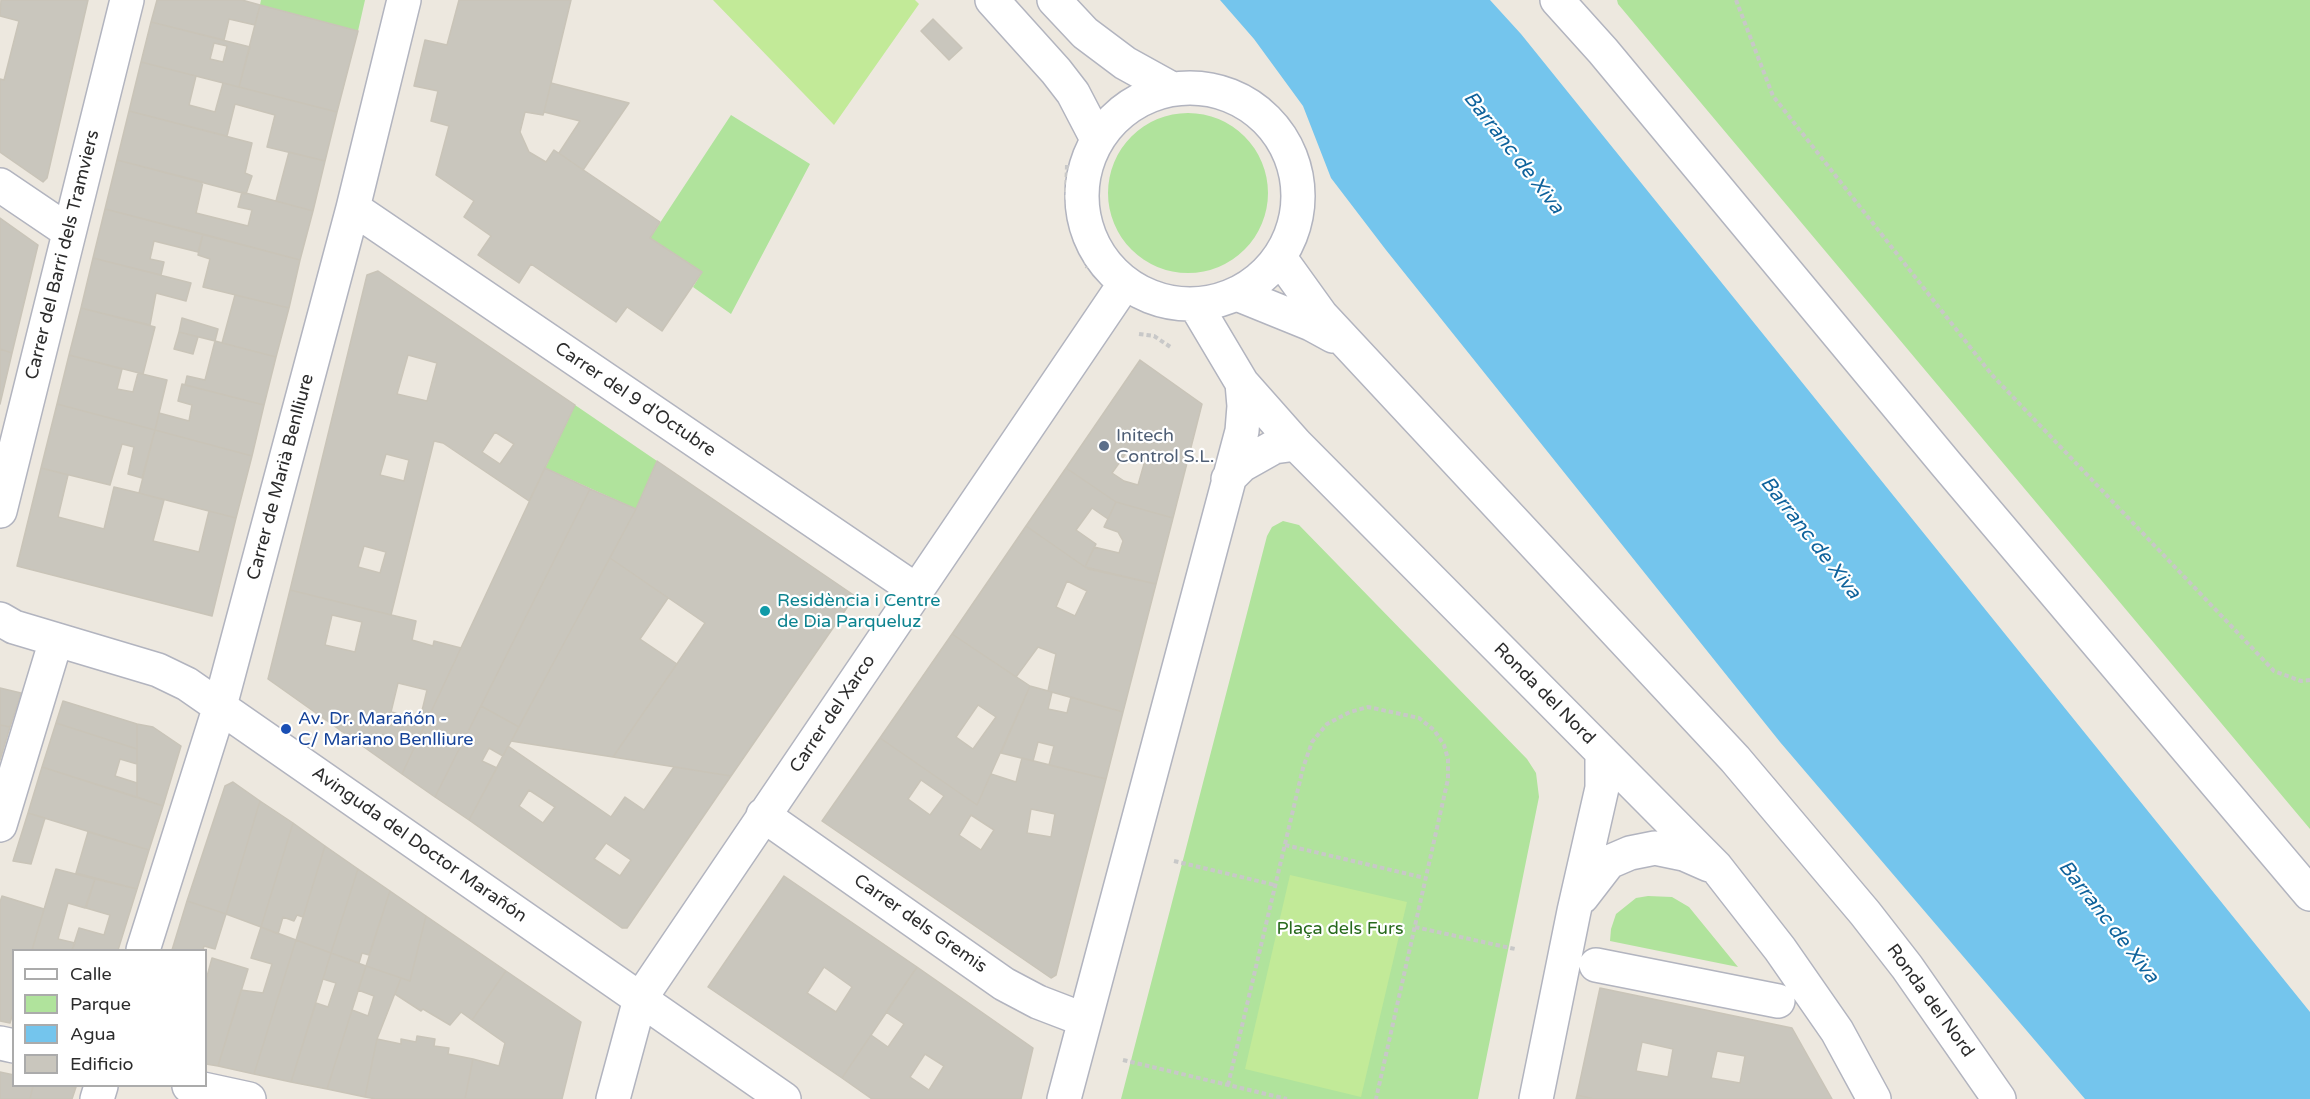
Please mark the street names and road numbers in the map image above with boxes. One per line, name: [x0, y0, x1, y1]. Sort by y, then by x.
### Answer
street label: Carrer del Barri dels Tramviers: [21, 128, 105, 382]
street label: Carrer del 9 d'Octubre: [550, 338, 720, 462]
street label: Carrer de Marià Benlliure: [243, 372, 319, 582]
street label: Ronda del Nord: [1489, 639, 1599, 749]
street label: Carrer del Xarco: [786, 651, 880, 777]
street label: Avinguda del Doctor Marañón: [307, 762, 531, 928]
street label: Carrer dels Gremis: [849, 870, 991, 978]
street label: Ronda del Nord: [1882, 940, 1978, 1062]

